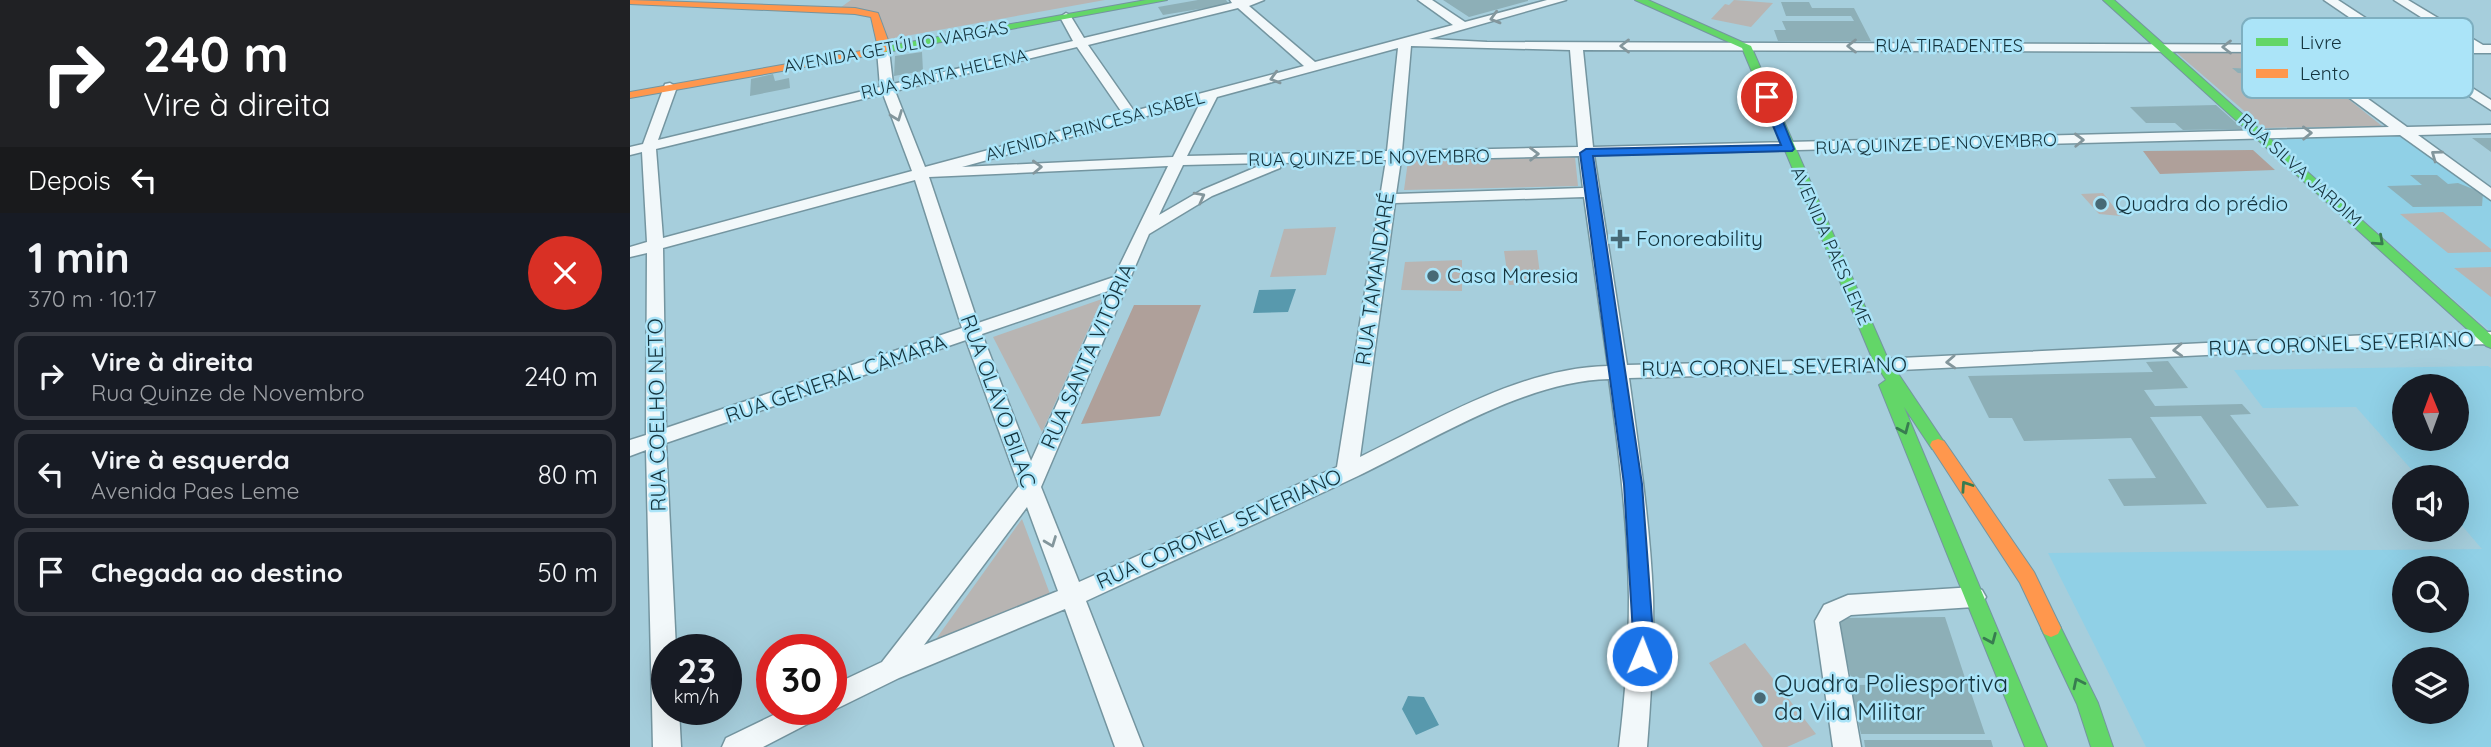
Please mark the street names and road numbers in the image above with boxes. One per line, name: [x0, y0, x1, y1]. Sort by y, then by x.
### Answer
street label: AVENIDA GETÚLIO VARGAS: [782, 15, 1010, 78]
street label: RUA TIRADENTES: [1875, 34, 2023, 57]
street label: RUA SANTA HELENA: [858, 43, 1030, 104]
street label: AVENIDA PRINCESA ISABEL: [983, 85, 1207, 166]
street label: RUA SILVA JARDIM: [2234, 108, 2367, 231]
street label: RUA QUINZE DE NOVEMBRO: [1815, 128, 2057, 159]
street label: RUA QUINZE DE NOVEMBRO: [1248, 144, 1490, 171]
street label: AVENIDA PAES LEME: [1786, 163, 1877, 329]
street label: RUA TAMANDARÉ: [1349, 191, 1399, 367]
street label: RUA SANTA VITÓRIA: [1034, 259, 1140, 452]
street label: RUA OLÁVO BILAC: [956, 311, 1042, 491]
street label: RUA COELHO NETO: [641, 318, 671, 512]
street label: RUA CORONEL SEVERIANO: [2208, 325, 2474, 361]
street label: RUA GENERAL CÂMARA: [722, 328, 950, 428]
street label: RUA CORONEL SEVERIANO: [1641, 351, 1907, 381]
street label: RUA CORONEL SEVERIANO: [1092, 462, 1345, 594]

